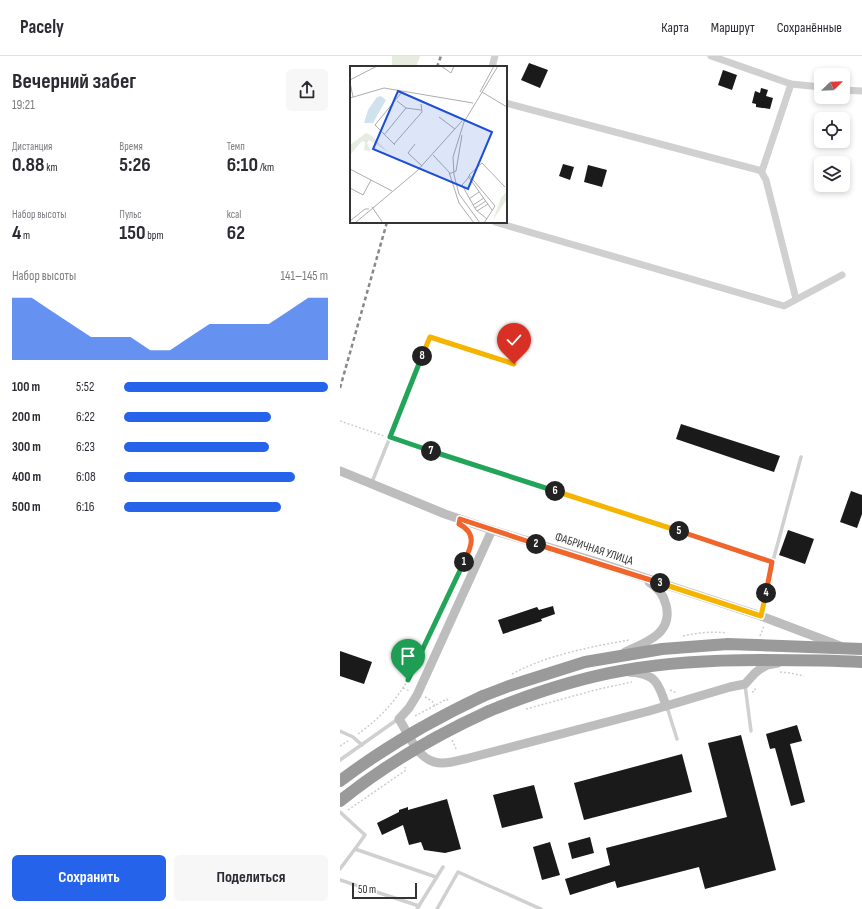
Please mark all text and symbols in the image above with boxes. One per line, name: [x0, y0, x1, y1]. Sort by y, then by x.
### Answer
text: Pacely: [20, 16, 64, 39]
text: Карта: [661, 19, 689, 36]
text: Маршрут: [711, 19, 755, 36]
text: Сохранённые: [777, 19, 842, 36]
inset map: [350, 66, 507, 223]
text: Вечерний забег: [12, 68, 136, 95]
north arrow: [814, 68, 850, 104]
map controls: [814, 68, 850, 192]
button: share: [286, 69, 328, 111]
text: 19:21: [12, 97, 35, 113]
button: locate: [814, 112, 850, 148]
text: Дистанция: [12, 140, 52, 153]
text: Время: [119, 140, 143, 153]
text: Темп: [227, 140, 245, 153]
text: 0.88: [12, 153, 44, 177]
text: 5:26: [119, 153, 151, 177]
text: 6:10: [227, 153, 258, 177]
button: layers: [814, 156, 850, 192]
text: km: [44, 161, 58, 174]
text: /km: [258, 161, 274, 174]
text: Набор высоты: [12, 208, 66, 221]
text: Пульс: [119, 208, 142, 221]
text: kcal: [227, 208, 241, 221]
text: 4: [12, 221, 21, 245]
text: 150: [119, 221, 146, 245]
text: 62: [227, 221, 245, 245]
text: m: [21, 229, 30, 242]
text: bpm: [146, 229, 163, 242]
text: Набор высоты: [12, 268, 76, 284]
text: 141–145 m: [281, 268, 328, 284]
pin: [497, 323, 531, 364]
icon: check: [503, 329, 525, 351]
pin: 8: [412, 346, 432, 366]
text: 8: [419, 349, 425, 362]
text: 100 m: [12, 379, 40, 395]
text: 5:52: [76, 379, 94, 395]
text: 200 m: [12, 409, 41, 425]
text: 6:22: [76, 409, 95, 425]
text: 300 m: [12, 439, 41, 455]
text: 6:23: [76, 439, 95, 455]
pin: 7: [421, 441, 441, 461]
text: 7: [429, 444, 433, 457]
text: 400 m: [12, 469, 41, 485]
text: 6:08: [76, 469, 96, 485]
pin: 6: [545, 481, 565, 501]
text: 6: [552, 484, 558, 497]
text: 500 m: [12, 499, 41, 515]
text: 6:16: [76, 499, 94, 515]
pin: 5: [669, 521, 689, 541]
text: 5: [677, 524, 681, 537]
street label: ФАБРИЧНАЯ УЛИЦА: [553, 529, 636, 569]
pin: 2: [526, 534, 546, 554]
text: 2: [534, 537, 538, 550]
pin: 1: [454, 552, 474, 572]
text: 1: [462, 555, 466, 568]
pin: 3: [650, 573, 670, 593]
text: 3: [658, 576, 662, 589]
pin: 4: [756, 583, 776, 603]
text: 4: [763, 586, 769, 599]
pin: [391, 639, 425, 680]
icon: arrive: [397, 645, 419, 667]
button: Сохранить: [12, 855, 166, 901]
button: Поделиться: [174, 855, 328, 901]
scale bar: [352, 881, 417, 900]
text: 50 m: [358, 883, 376, 896]

